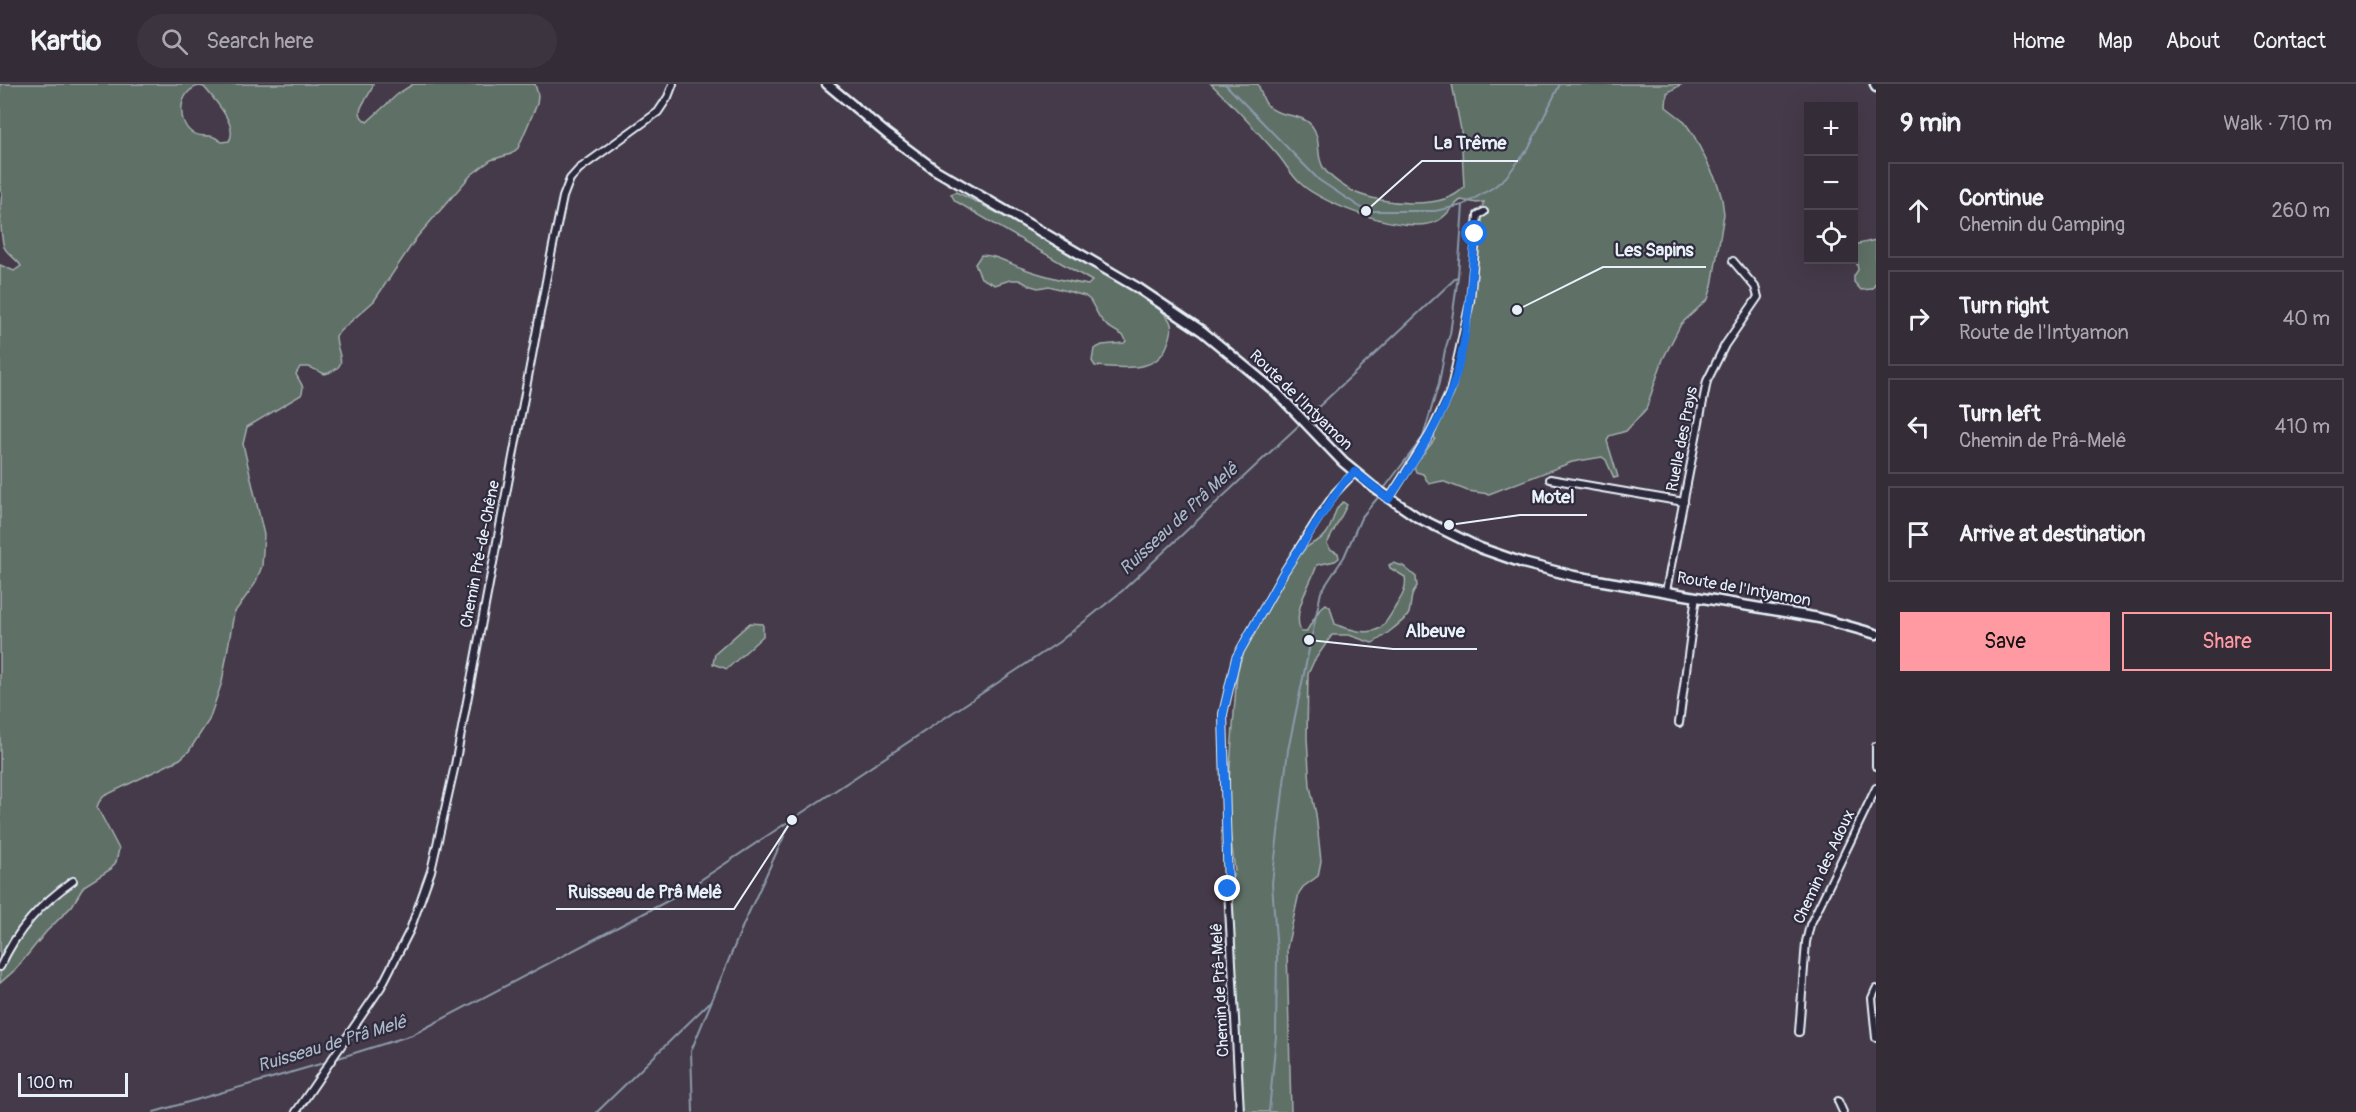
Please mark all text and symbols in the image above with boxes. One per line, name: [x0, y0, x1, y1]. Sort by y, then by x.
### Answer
search box: [137, 14, 557, 68]
text: Kartio: [30, 24, 101, 59]
icon: search: [158, 25, 191, 58]
text: Search here: [206, 27, 314, 55]
text: Home: [2012, 28, 2065, 55]
text: Map: [2098, 28, 2133, 55]
text: About: [2166, 28, 2220, 55]
text: Contact: [2253, 28, 2326, 55]
map controls: [1804, 102, 1858, 264]
button: +: [1804, 102, 1858, 156]
text: 9 min: [1900, 107, 1961, 139]
text: Walk · 710 m: [2223, 111, 2332, 136]
callout: La Trême: [1422, 125, 1518, 161]
text: La Trême: [1434, 132, 1507, 155]
button: −: [1804, 156, 1858, 210]
text: Continue: [1959, 184, 2043, 212]
icon: ahead: [1902, 194, 1935, 227]
text: 260 m: [2271, 198, 2330, 223]
button: locate: [1804, 210, 1858, 264]
text: Chemin du Camping: [1959, 212, 2125, 237]
route start: [1461, 220, 1487, 246]
callout: Les Sapins: [1603, 231, 1706, 267]
text: Les Sapins: [1614, 239, 1695, 262]
text: Turn right: [1959, 292, 2049, 320]
icon: right: [1902, 302, 1935, 335]
text: 40 m: [2283, 306, 2330, 331]
text: Route de l'Intyamon: [1959, 320, 2129, 345]
street label: Route de l'Intyamon: [1245, 346, 1357, 454]
street label: Ruelle des Prays: [1662, 385, 1702, 493]
text: Turn left: [1959, 400, 2041, 428]
icon: left: [1902, 410, 1935, 443]
text: 410 m: [2275, 414, 2330, 439]
text: Chemin de Prâ-Melê: [1959, 428, 2127, 453]
water label: Ruisseau de Prâ Melê: [1115, 457, 1244, 580]
street label: Chemin Pré-de-Chêne: [456, 479, 504, 629]
callout: Motel: [1520, 479, 1587, 515]
text: Motel: [1531, 486, 1575, 509]
icon: arrive: [1902, 518, 1935, 551]
text: Arrive at destination: [1959, 520, 2145, 548]
street label: Route de l'Intyamon: [1675, 567, 1813, 611]
button: Save: [1900, 612, 2110, 671]
button: Share: [2122, 612, 2332, 671]
callout: Albeuve: [1393, 613, 1477, 649]
text: Albeuve: [1405, 620, 1466, 643]
street label: Chemin des Adoux: [1789, 807, 1859, 927]
callout: Ruisseau de Prâ Melê: [556, 873, 734, 909]
route end: [1214, 875, 1240, 901]
text: Ruisseau de Prâ Melê: [568, 881, 723, 904]
street label: Chemin de Prâ-Melê: [1207, 922, 1233, 1058]
water label: Ruisseau de Prâ Melê: [255, 1010, 411, 1078]
scale bar: [18, 1070, 128, 1098]
text: 100 m: [27, 1073, 73, 1093]

